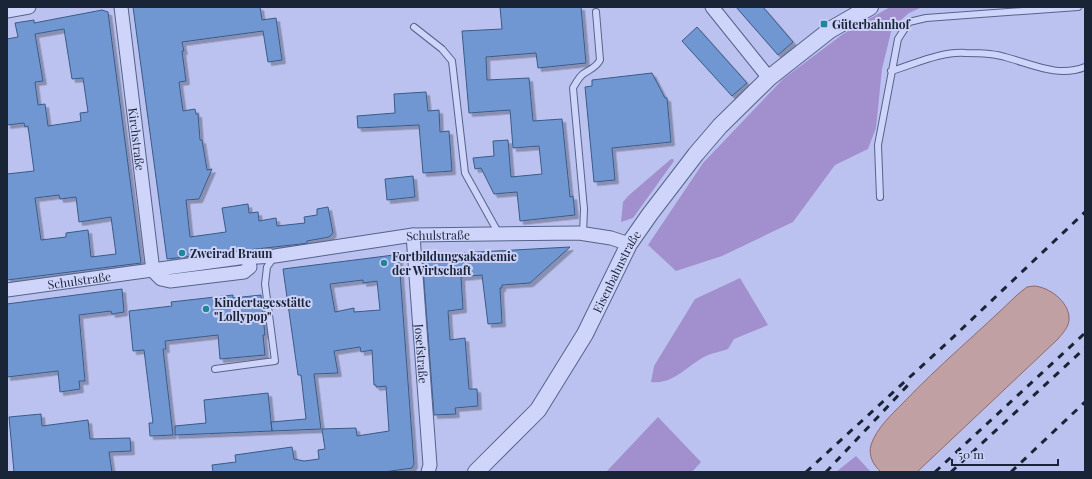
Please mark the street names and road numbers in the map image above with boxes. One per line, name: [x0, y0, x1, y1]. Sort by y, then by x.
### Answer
street label: Kirchstraße: [125, 107, 149, 172]
street label: Schulstraße: [405, 226, 470, 244]
street label: Eisenbahnstraße: [589, 227, 644, 315]
street label: Schulstraße: [47, 268, 112, 292]
street label: Josefstraße: [412, 322, 432, 384]

